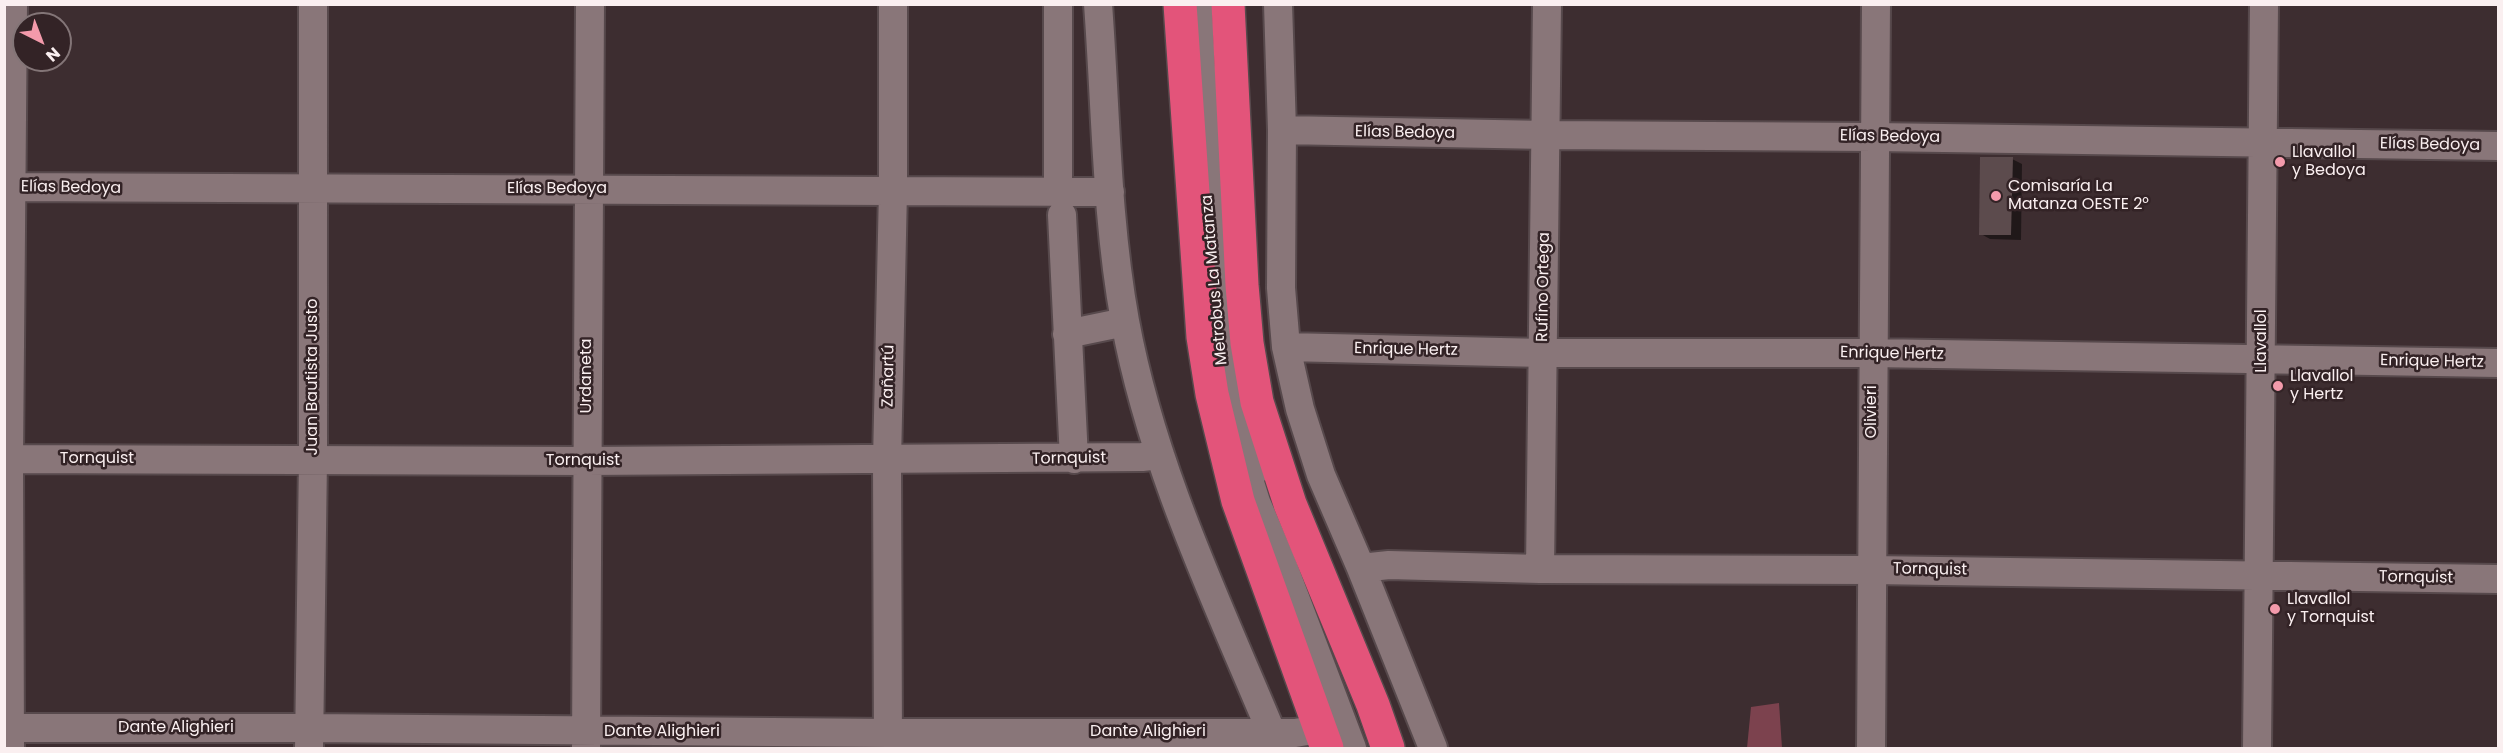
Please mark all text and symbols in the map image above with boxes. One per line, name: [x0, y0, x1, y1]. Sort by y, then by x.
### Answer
north arrow: [12, 12, 72, 72]
text: N: [41, 42, 65, 67]
street label: Elías Bedoya: [1355, 123, 1455, 143]
street label: Elías Bedoya: [1840, 127, 1940, 147]
street label: Elías Bedoya: [2380, 135, 2480, 155]
place label: Llavallol y Bedoya: [2292, 143, 2366, 181]
marker: Llavallol y Bedoya: [2273, 155, 2287, 169]
place label: Comisaría La Matanza OESTE 2°: [2008, 177, 2149, 215]
street label: Elías Bedoya: [21, 178, 121, 198]
street label: Elías Bedoya: [507, 179, 607, 199]
marker: Comisaría La Matanza OESTE 2°: [1989, 189, 2003, 203]
street label: Metrobus La Matanza: [1198, 194, 1232, 366]
street label: Rufino Ortega: [1533, 232, 1555, 342]
street label: Juan Bautista Justo: [303, 298, 323, 456]
street label: Llavallol: [2252, 309, 2272, 373]
street label: Urdaneta: [577, 338, 597, 414]
street label: Enrique Hertz: [1354, 339, 1458, 361]
street label: Enrique Hertz: [1840, 343, 1944, 365]
street label: Zañartú: [879, 345, 899, 407]
street label: Enrique Hertz: [2380, 351, 2484, 373]
place label: Llavallol y Hertz: [2290, 367, 2354, 405]
marker: Llavallol y Hertz: [2271, 379, 2285, 393]
street label: Olivieri: [1862, 385, 1882, 439]
street label: Tornquist: [60, 449, 134, 469]
street label: Tornquist: [1032, 449, 1106, 469]
street label: Tornquist: [546, 451, 620, 471]
street label: Tornquist: [1893, 560, 1967, 580]
street label: Tornquist: [2379, 568, 2453, 588]
place label: Llavallol y Tornquist: [2287, 590, 2375, 628]
marker: Llavallol y Tornquist: [2268, 602, 2282, 616]
street label: Dante Alighieri: [118, 718, 234, 738]
street label: Dante Alighieri: [604, 722, 720, 742]
street label: Dante Alighieri: [1090, 722, 1206, 742]

